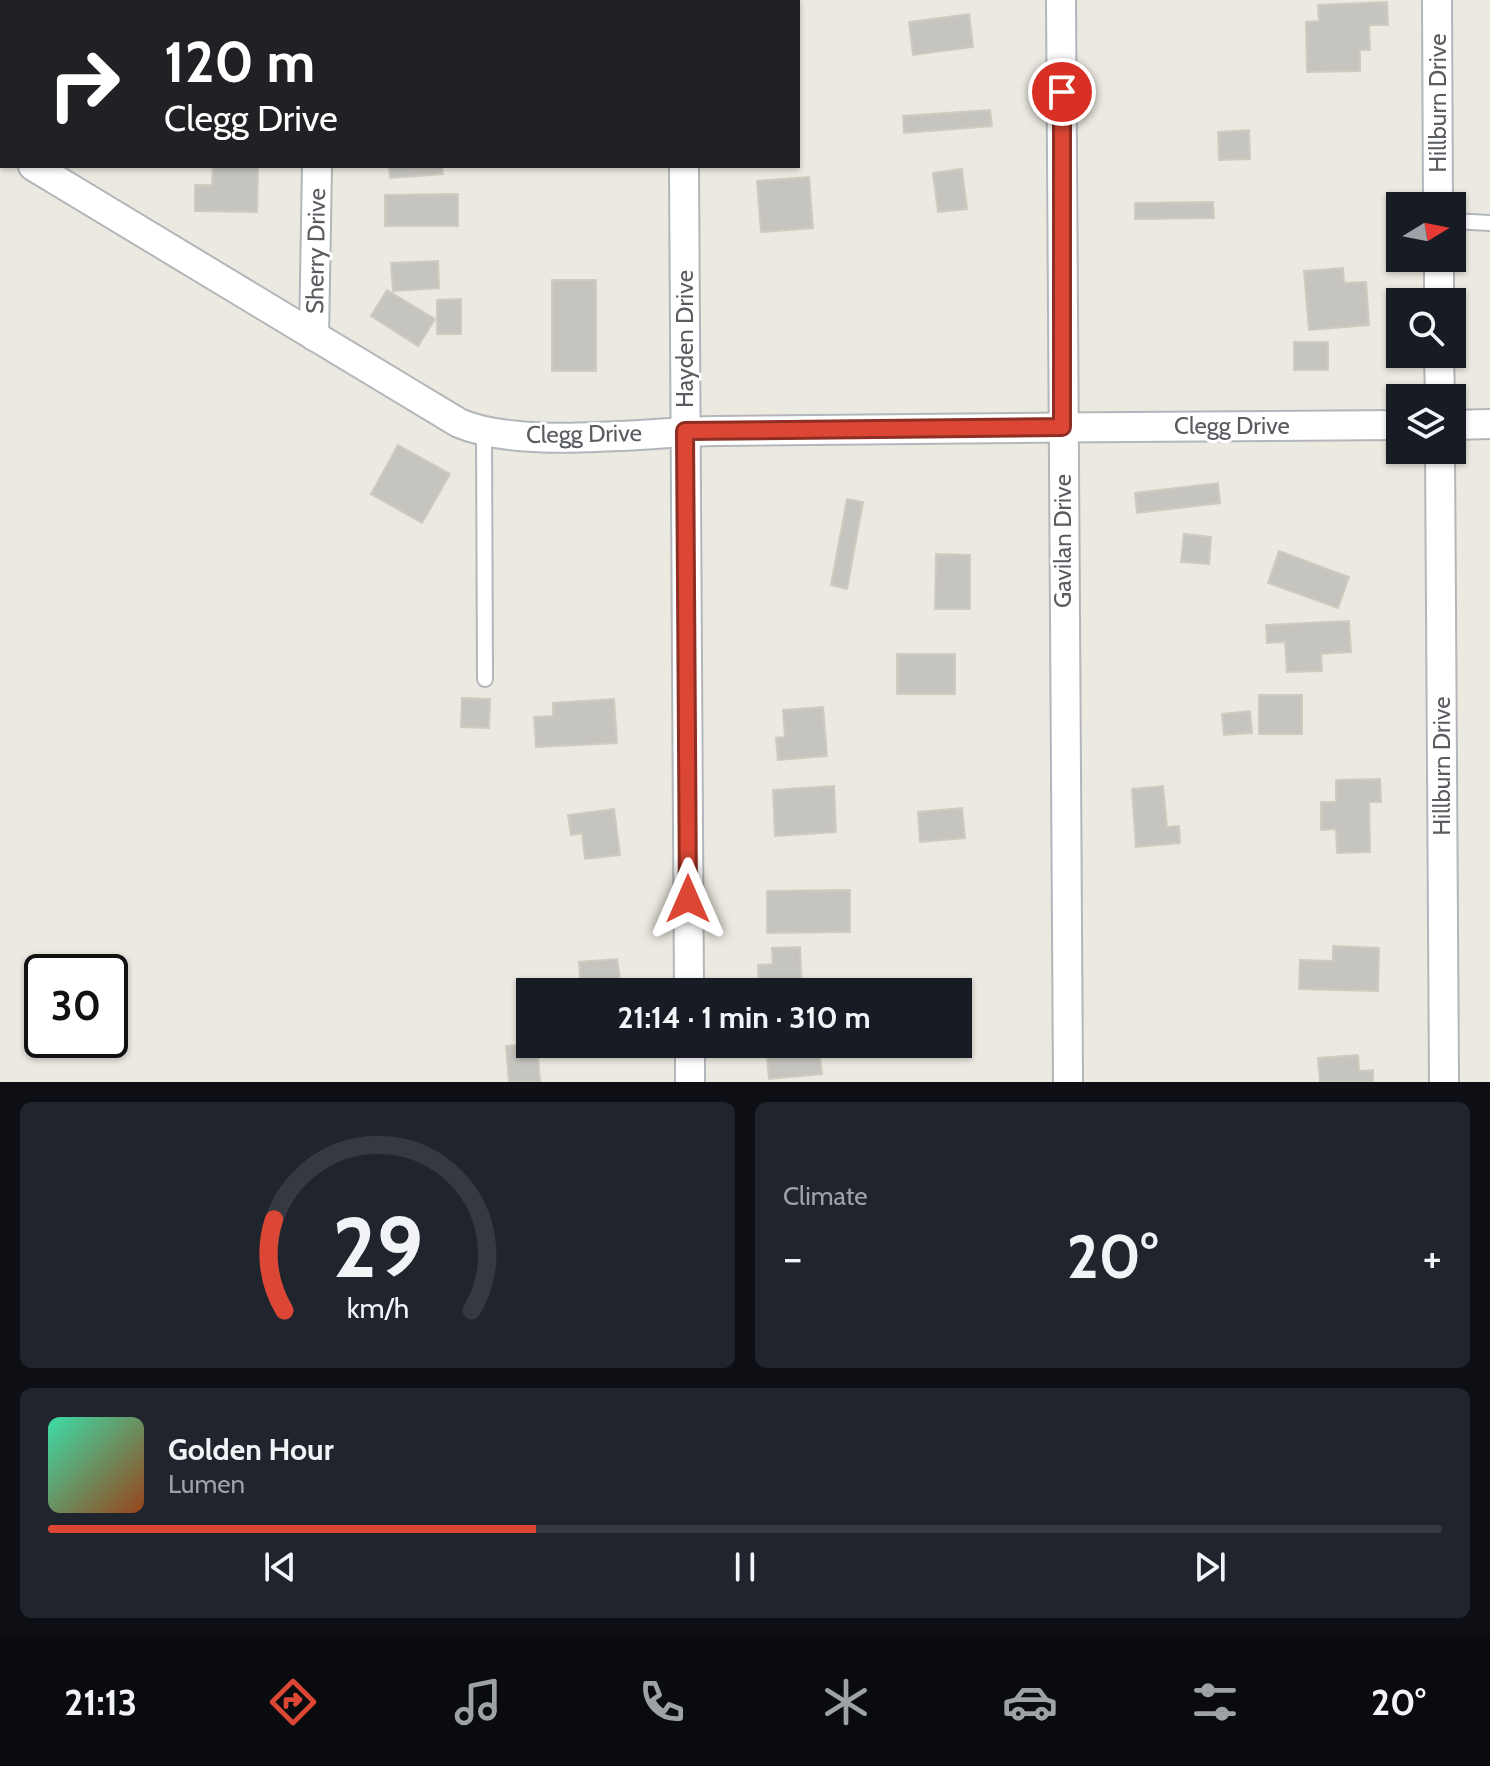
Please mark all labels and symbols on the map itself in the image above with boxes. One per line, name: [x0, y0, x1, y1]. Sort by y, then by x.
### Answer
street label: Hillburn Drive: [1423, 33, 1452, 173]
pin: [1028, 58, 1096, 126]
street label: Sherry Drive: [300, 188, 331, 314]
north arrow: [1386, 192, 1466, 272]
street label: Hayden Drive: [670, 270, 699, 408]
street label: Clegg Drive: [1174, 411, 1290, 440]
street label: Clegg Drive: [526, 418, 642, 449]
street label: Gavilan Drive: [1048, 474, 1077, 608]
street label: Hillburn Drive: [1427, 696, 1456, 836]
position arrow: [646, 857, 730, 941]
speed limit sign: 30: [24, 954, 128, 1058]

